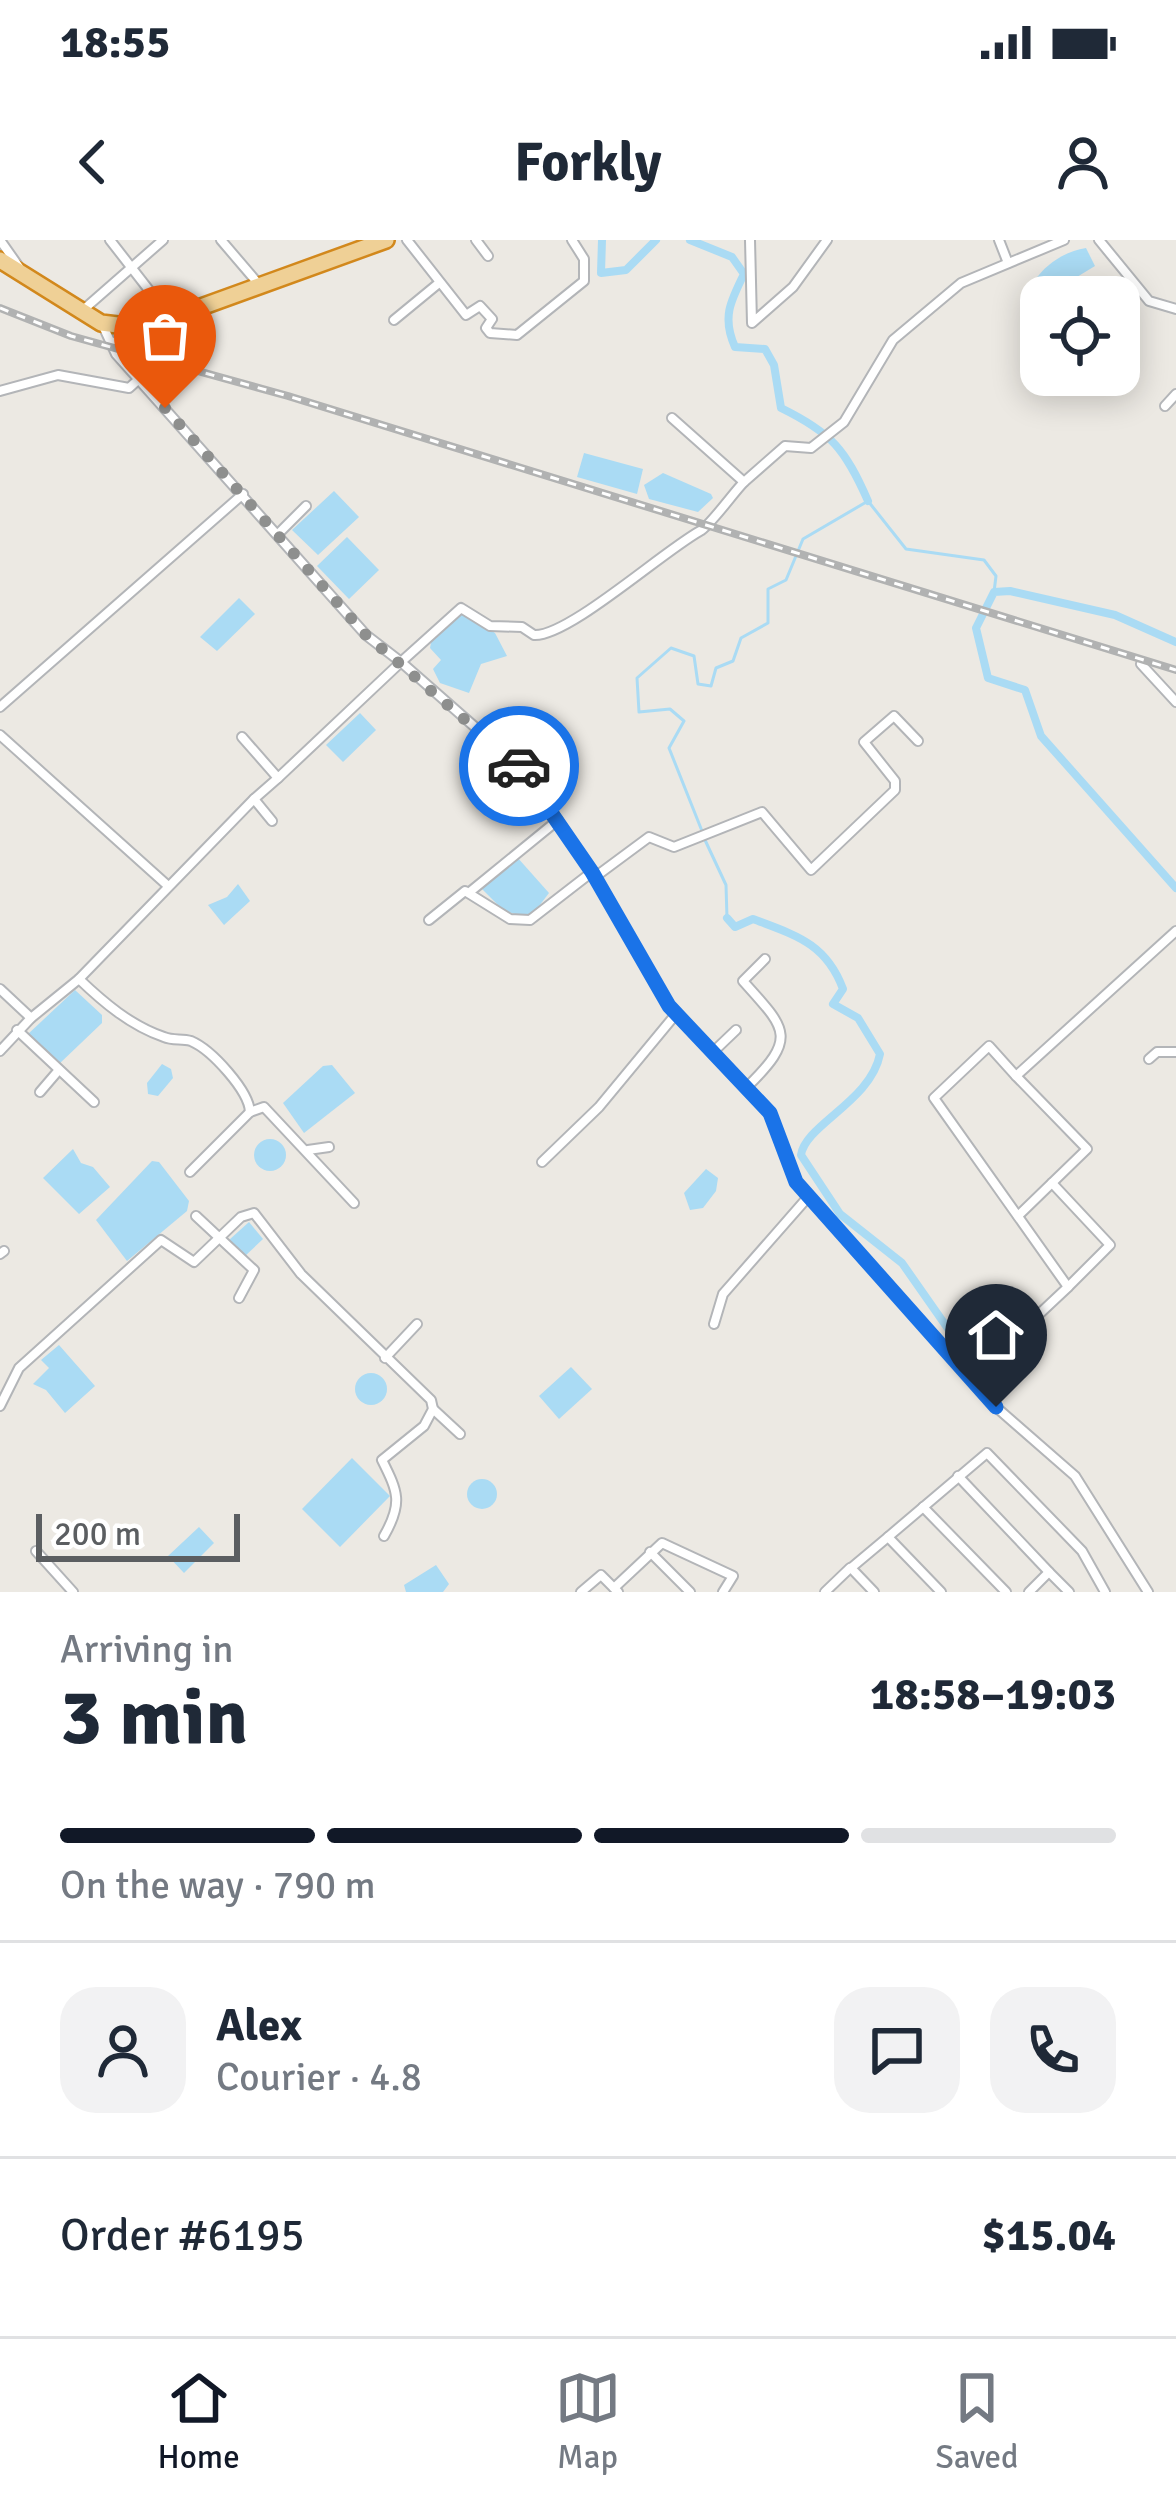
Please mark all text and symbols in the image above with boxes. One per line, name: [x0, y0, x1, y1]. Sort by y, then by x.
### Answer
text: 18:55: [60, 15, 170, 70]
icon: back: [60, 129, 126, 195]
text: Forkly: [514, 129, 662, 196]
icon: person: [1050, 129, 1116, 195]
map controls: [1020, 276, 1140, 396]
button: locate: [1020, 276, 1140, 396]
pin: [114, 285, 216, 408]
icon: bag: [132, 303, 198, 369]
courier: [459, 706, 579, 826]
icon: car: [486, 733, 552, 799]
pin: [945, 1284, 1047, 1407]
icon: home: [963, 1302, 1029, 1368]
scale bar: [36, 1508, 240, 1561]
text: 200 m: [54, 1514, 141, 1555]
text: Arriving in: [60, 1625, 234, 1673]
text: 18:58–19:03: [870, 1667, 1116, 1722]
text: 3 min: [60, 1670, 248, 1766]
text: On the way · 790 m: [60, 1861, 376, 1909]
button: person: [60, 1987, 186, 2113]
button: chat: [834, 1987, 960, 2113]
button: phone: [990, 1987, 1116, 2113]
text: Alex: [216, 1998, 302, 2053]
text: Courier · 4.8: [216, 2053, 422, 2101]
text: Order #6195: [60, 2208, 305, 2263]
text: $15.04: [982, 2208, 1116, 2263]
tab: Home: [157, 2365, 240, 2478]
tab: Map: [555, 2365, 621, 2478]
tab: Saved: [935, 2365, 1019, 2478]

